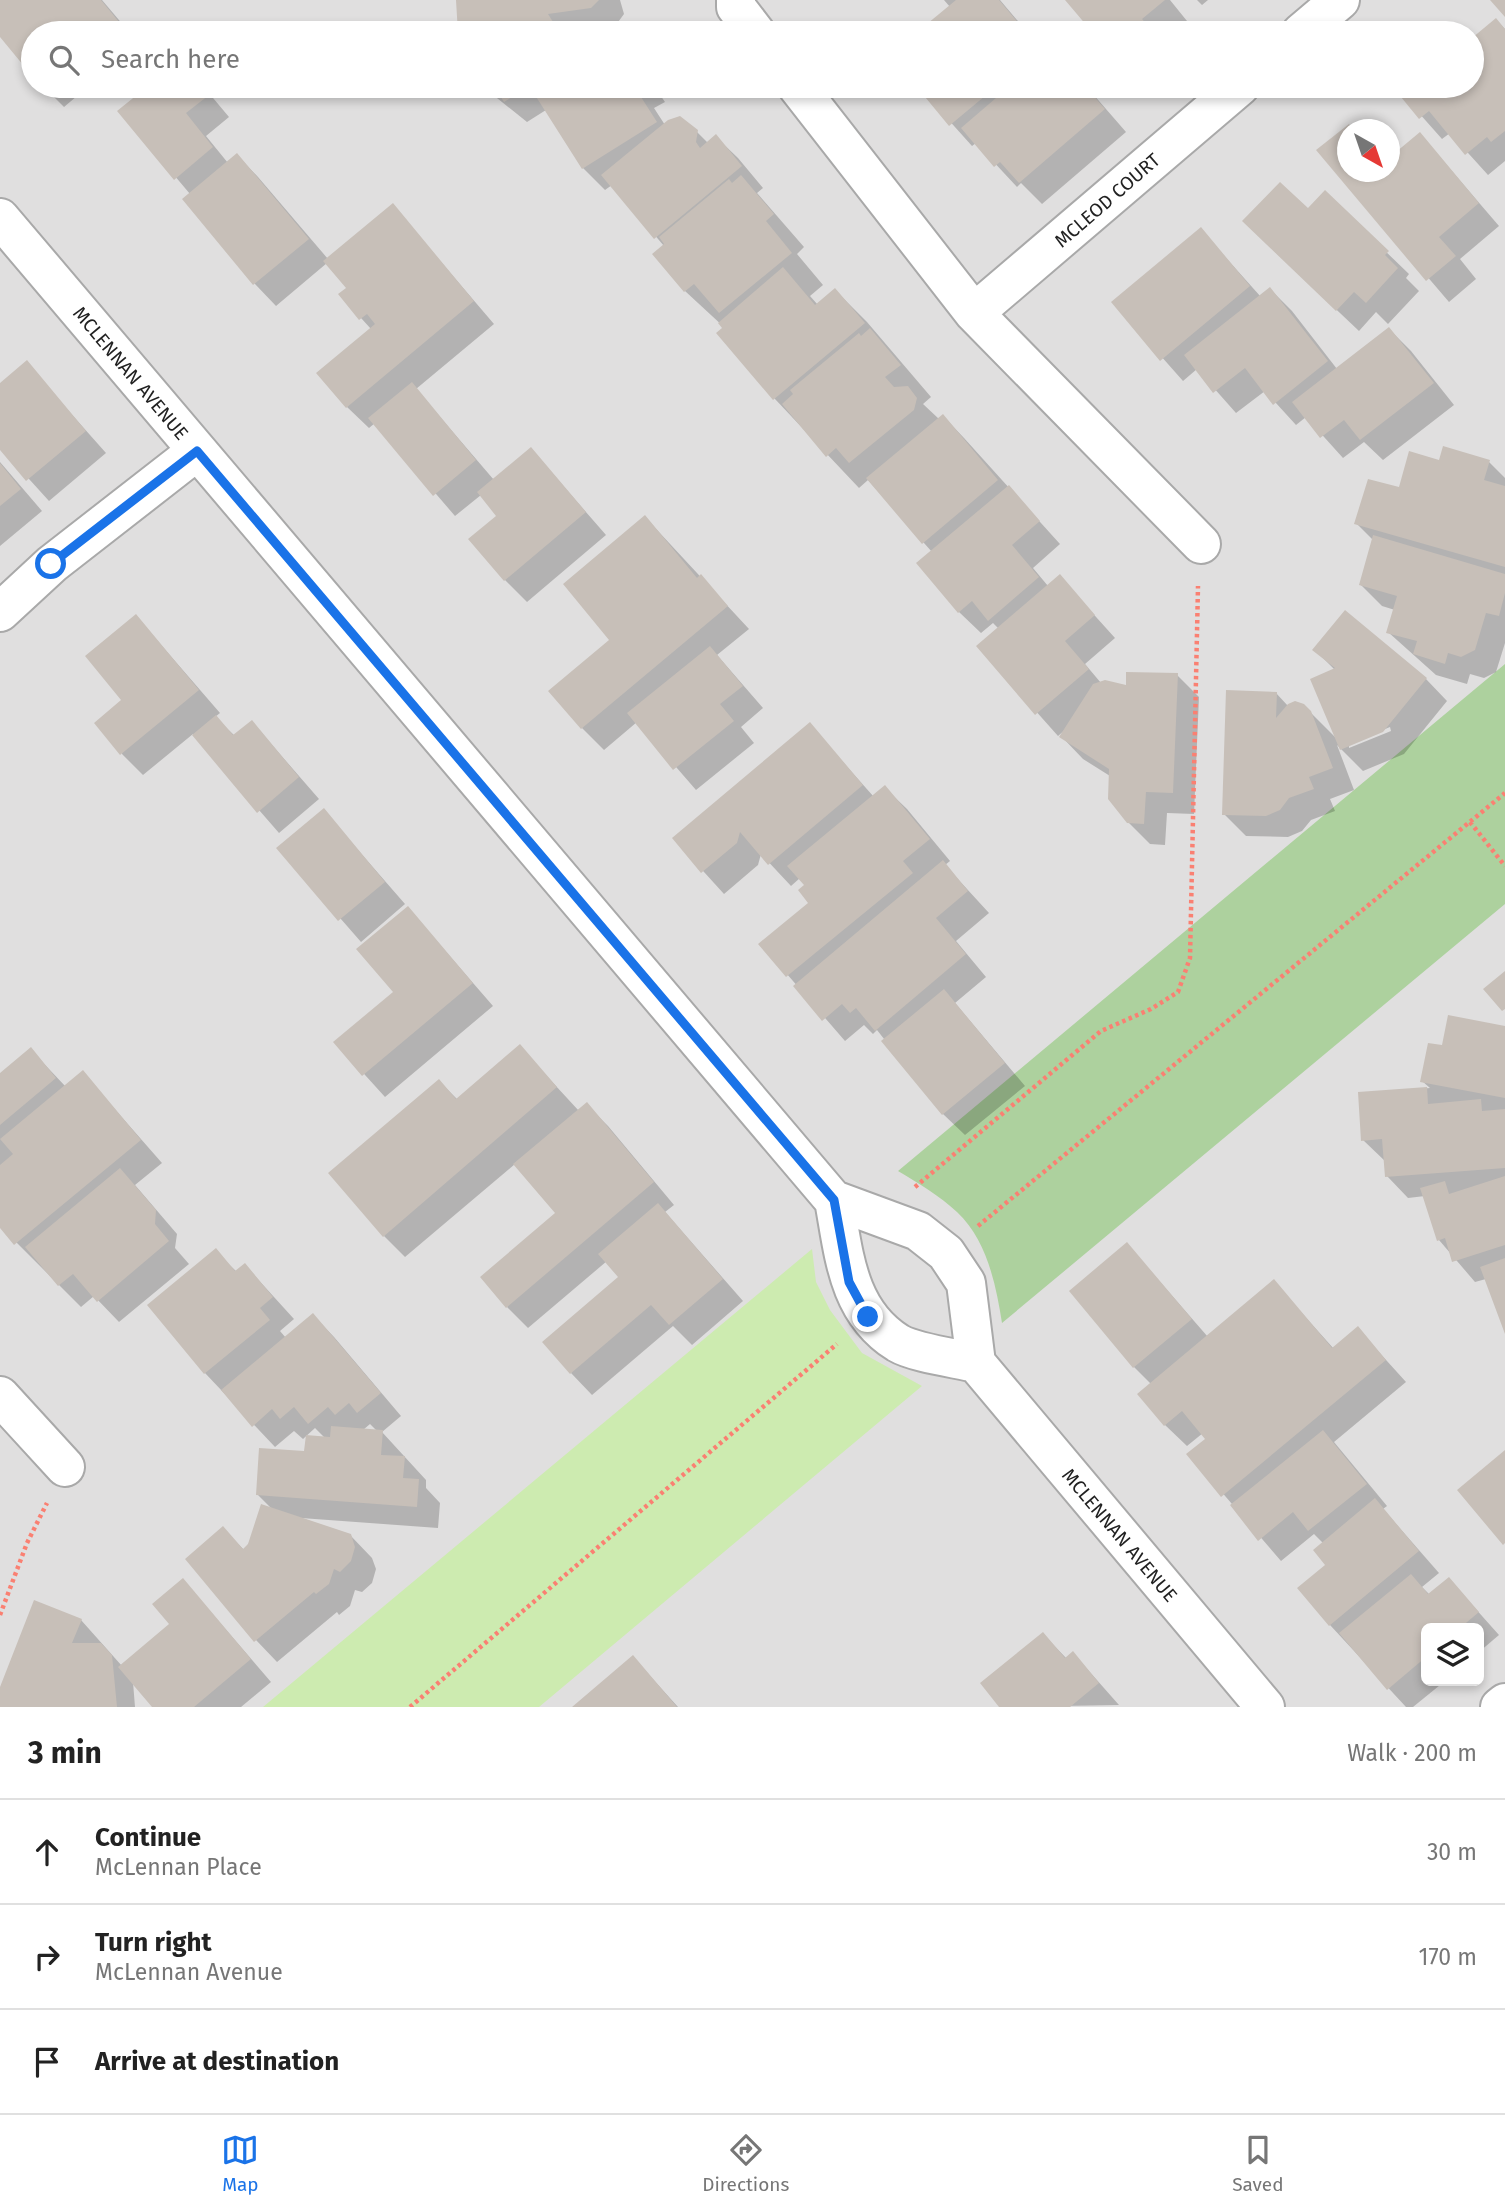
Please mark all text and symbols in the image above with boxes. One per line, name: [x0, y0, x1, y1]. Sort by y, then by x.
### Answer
search box: [21, 21, 1484, 98]
icon: search: [45, 41, 83, 79]
text: Search here: [101, 44, 240, 75]
north arrow: [1337, 119, 1400, 182]
street label: MCLEOD COURT: [1050, 148, 1165, 252]
street label: MCLENNAN AVENUE: [68, 302, 193, 445]
route start: [35, 548, 66, 579]
route end: [852, 1301, 883, 1332]
street label: MCLENNAN AVENUE: [1057, 1464, 1182, 1607]
map controls: [1421, 1623, 1484, 1686]
button: layers: [1421, 1623, 1484, 1686]
text: 3 min: [28, 1735, 102, 1771]
text: Walk · 200 m: [1347, 1739, 1477, 1767]
text: Continue: [95, 1822, 201, 1853]
icon: ahead: [28, 1833, 66, 1871]
text: 30 m: [1427, 1838, 1477, 1866]
text: McLennan Place: [95, 1853, 262, 1881]
text: Turn right: [95, 1927, 212, 1958]
icon: right: [28, 1938, 66, 1976]
text: 170 m: [1418, 1943, 1477, 1971]
text: McLennan Avenue: [95, 1958, 283, 1986]
icon: arrive: [28, 2043, 66, 2081]
text: Arrive at destination: [95, 2046, 339, 2077]
tab: Map: [221, 2131, 259, 2196]
tab: Directions: [702, 2131, 789, 2196]
tab: Saved: [1232, 2131, 1284, 2196]

